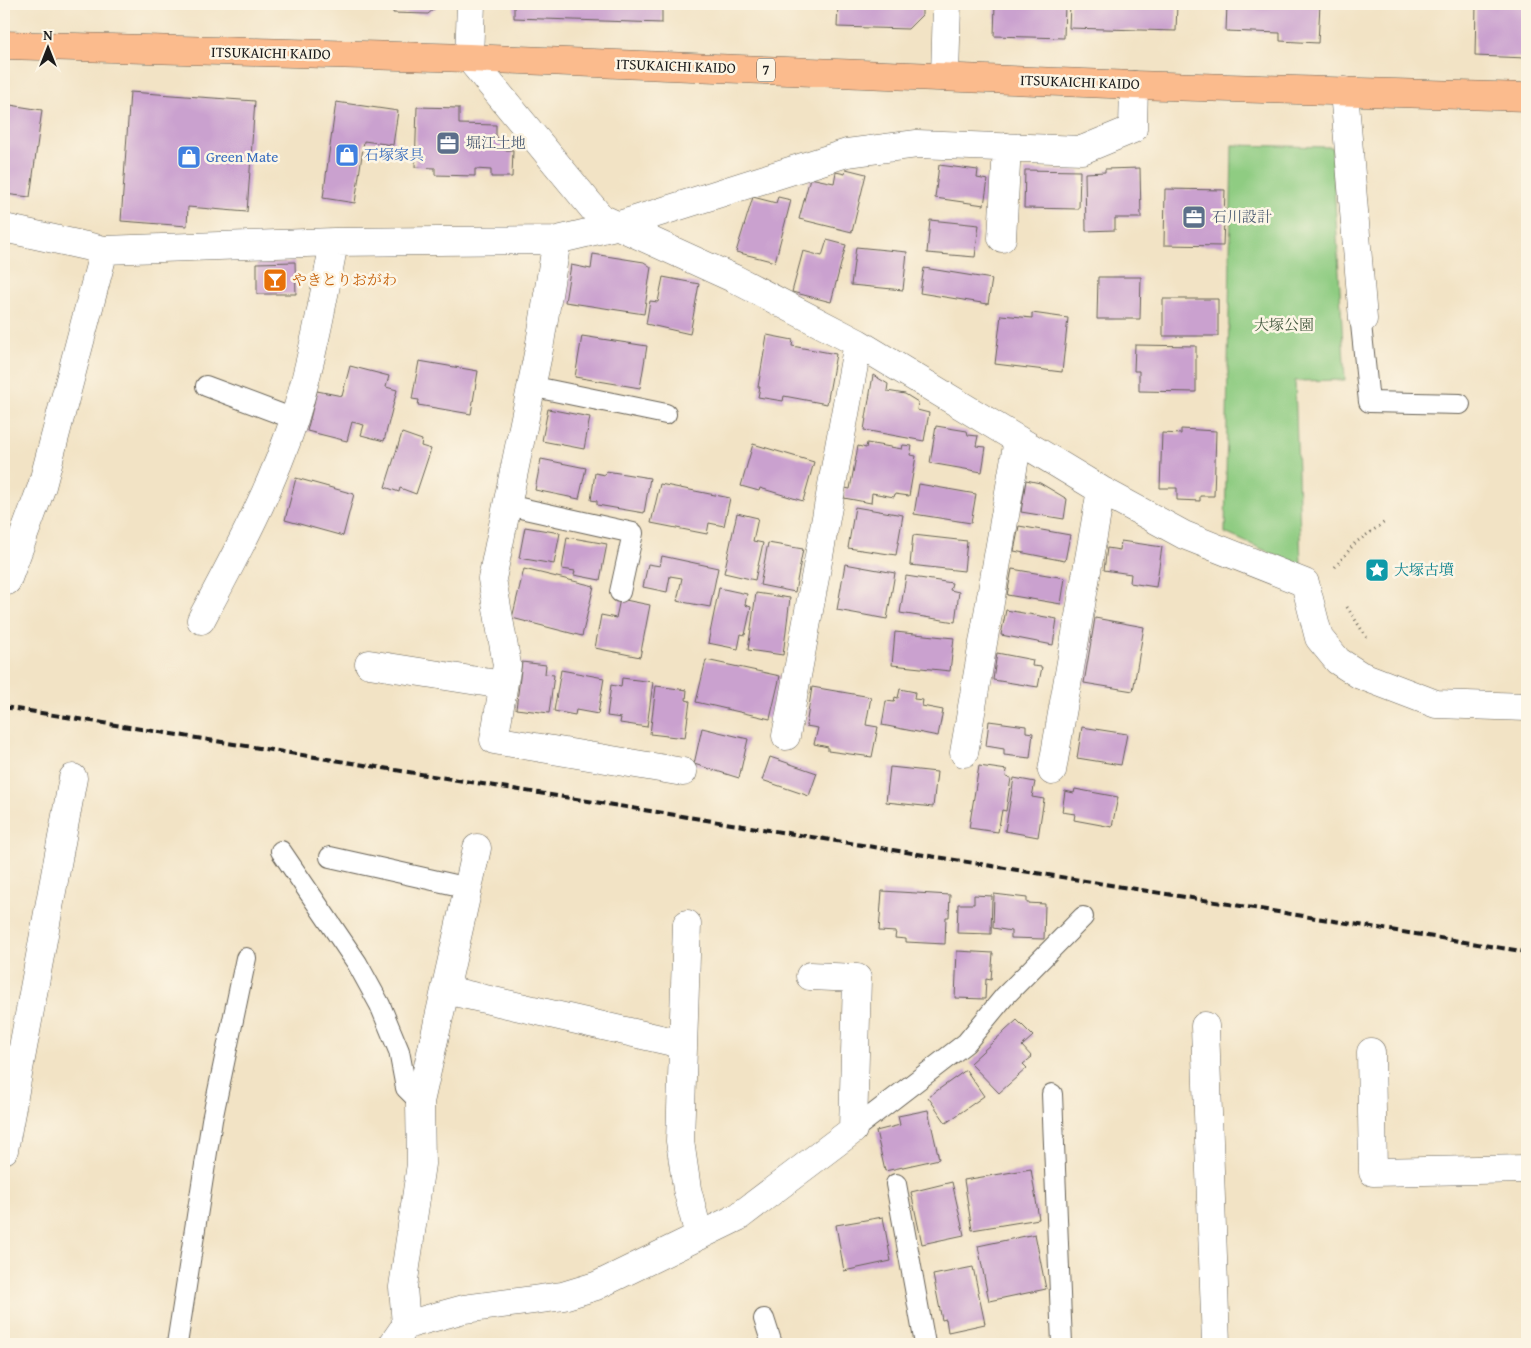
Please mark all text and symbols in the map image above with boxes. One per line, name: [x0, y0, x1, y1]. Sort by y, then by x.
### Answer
north arrow: [22, 22, 72, 72]
text: N: [43, 25, 53, 45]
street label: ITSUKAICHI KAIDO: [211, 41, 331, 64]
street label: ITSUKAICHI KAIDO: [616, 53, 736, 78]
road number: 7: [757, 58, 775, 82]
street label: ITSUKAICHI KAIDO: [1020, 69, 1140, 94]
office icon: 堀江土地: [435, 130, 461, 156]
place label: 堀江土地: [466, 132, 526, 153]
shop icon: 石塚家具: [334, 142, 360, 168]
shop icon: Green Mate: [176, 144, 202, 170]
place label: 石塚家具: [364, 144, 424, 165]
place label: Green Mate: [206, 146, 278, 167]
office icon: 石川設計: [1181, 204, 1207, 230]
place label: 石川設計: [1212, 206, 1272, 227]
bar icon: やきとりおがわ: [262, 267, 288, 293]
place label: やきとりおがわ: [292, 269, 397, 290]
park label: 大塚公園: [1254, 314, 1314, 335]
place icon: 大塚古墳: [1364, 557, 1390, 583]
place label: 大塚古墳: [1394, 559, 1454, 580]

